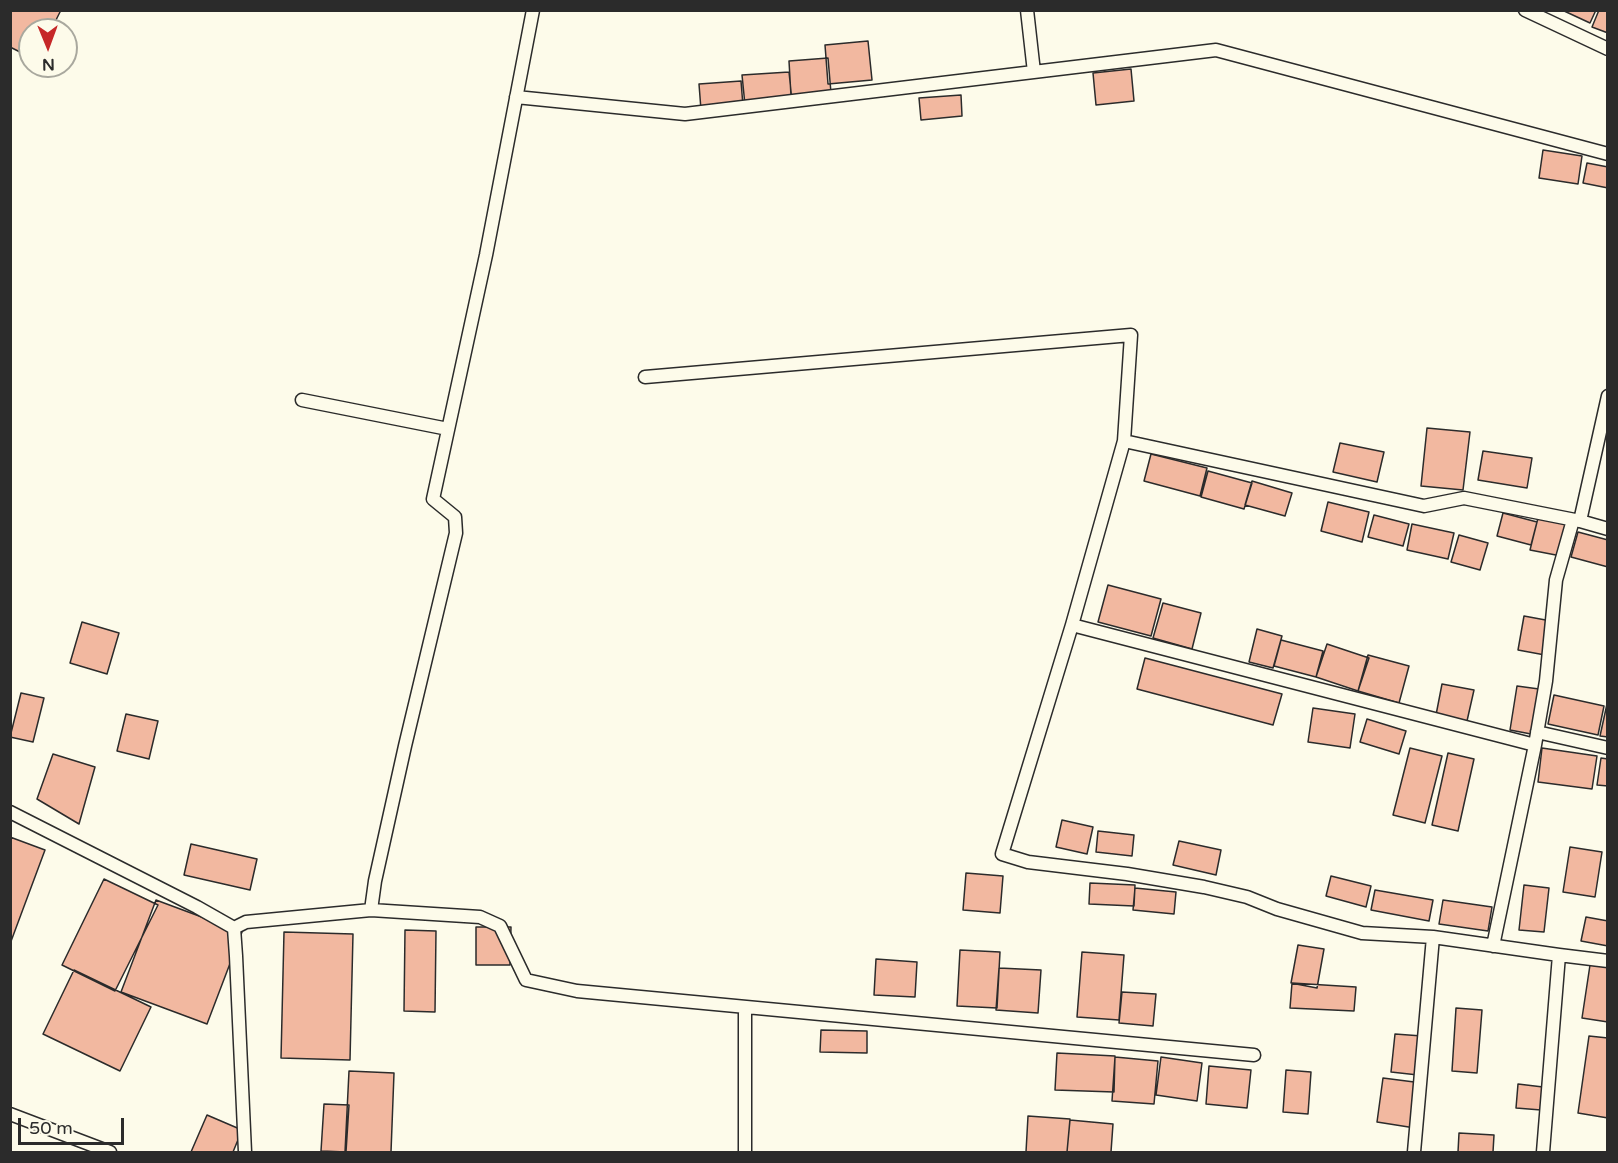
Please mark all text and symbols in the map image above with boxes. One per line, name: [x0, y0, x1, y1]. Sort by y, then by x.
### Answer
north arrow: [18, 18, 78, 78]
text: N: [42, 54, 55, 74]
scale bar: [21, 1106, 128, 1144]
text: 50 m: [29, 1117, 73, 1139]

